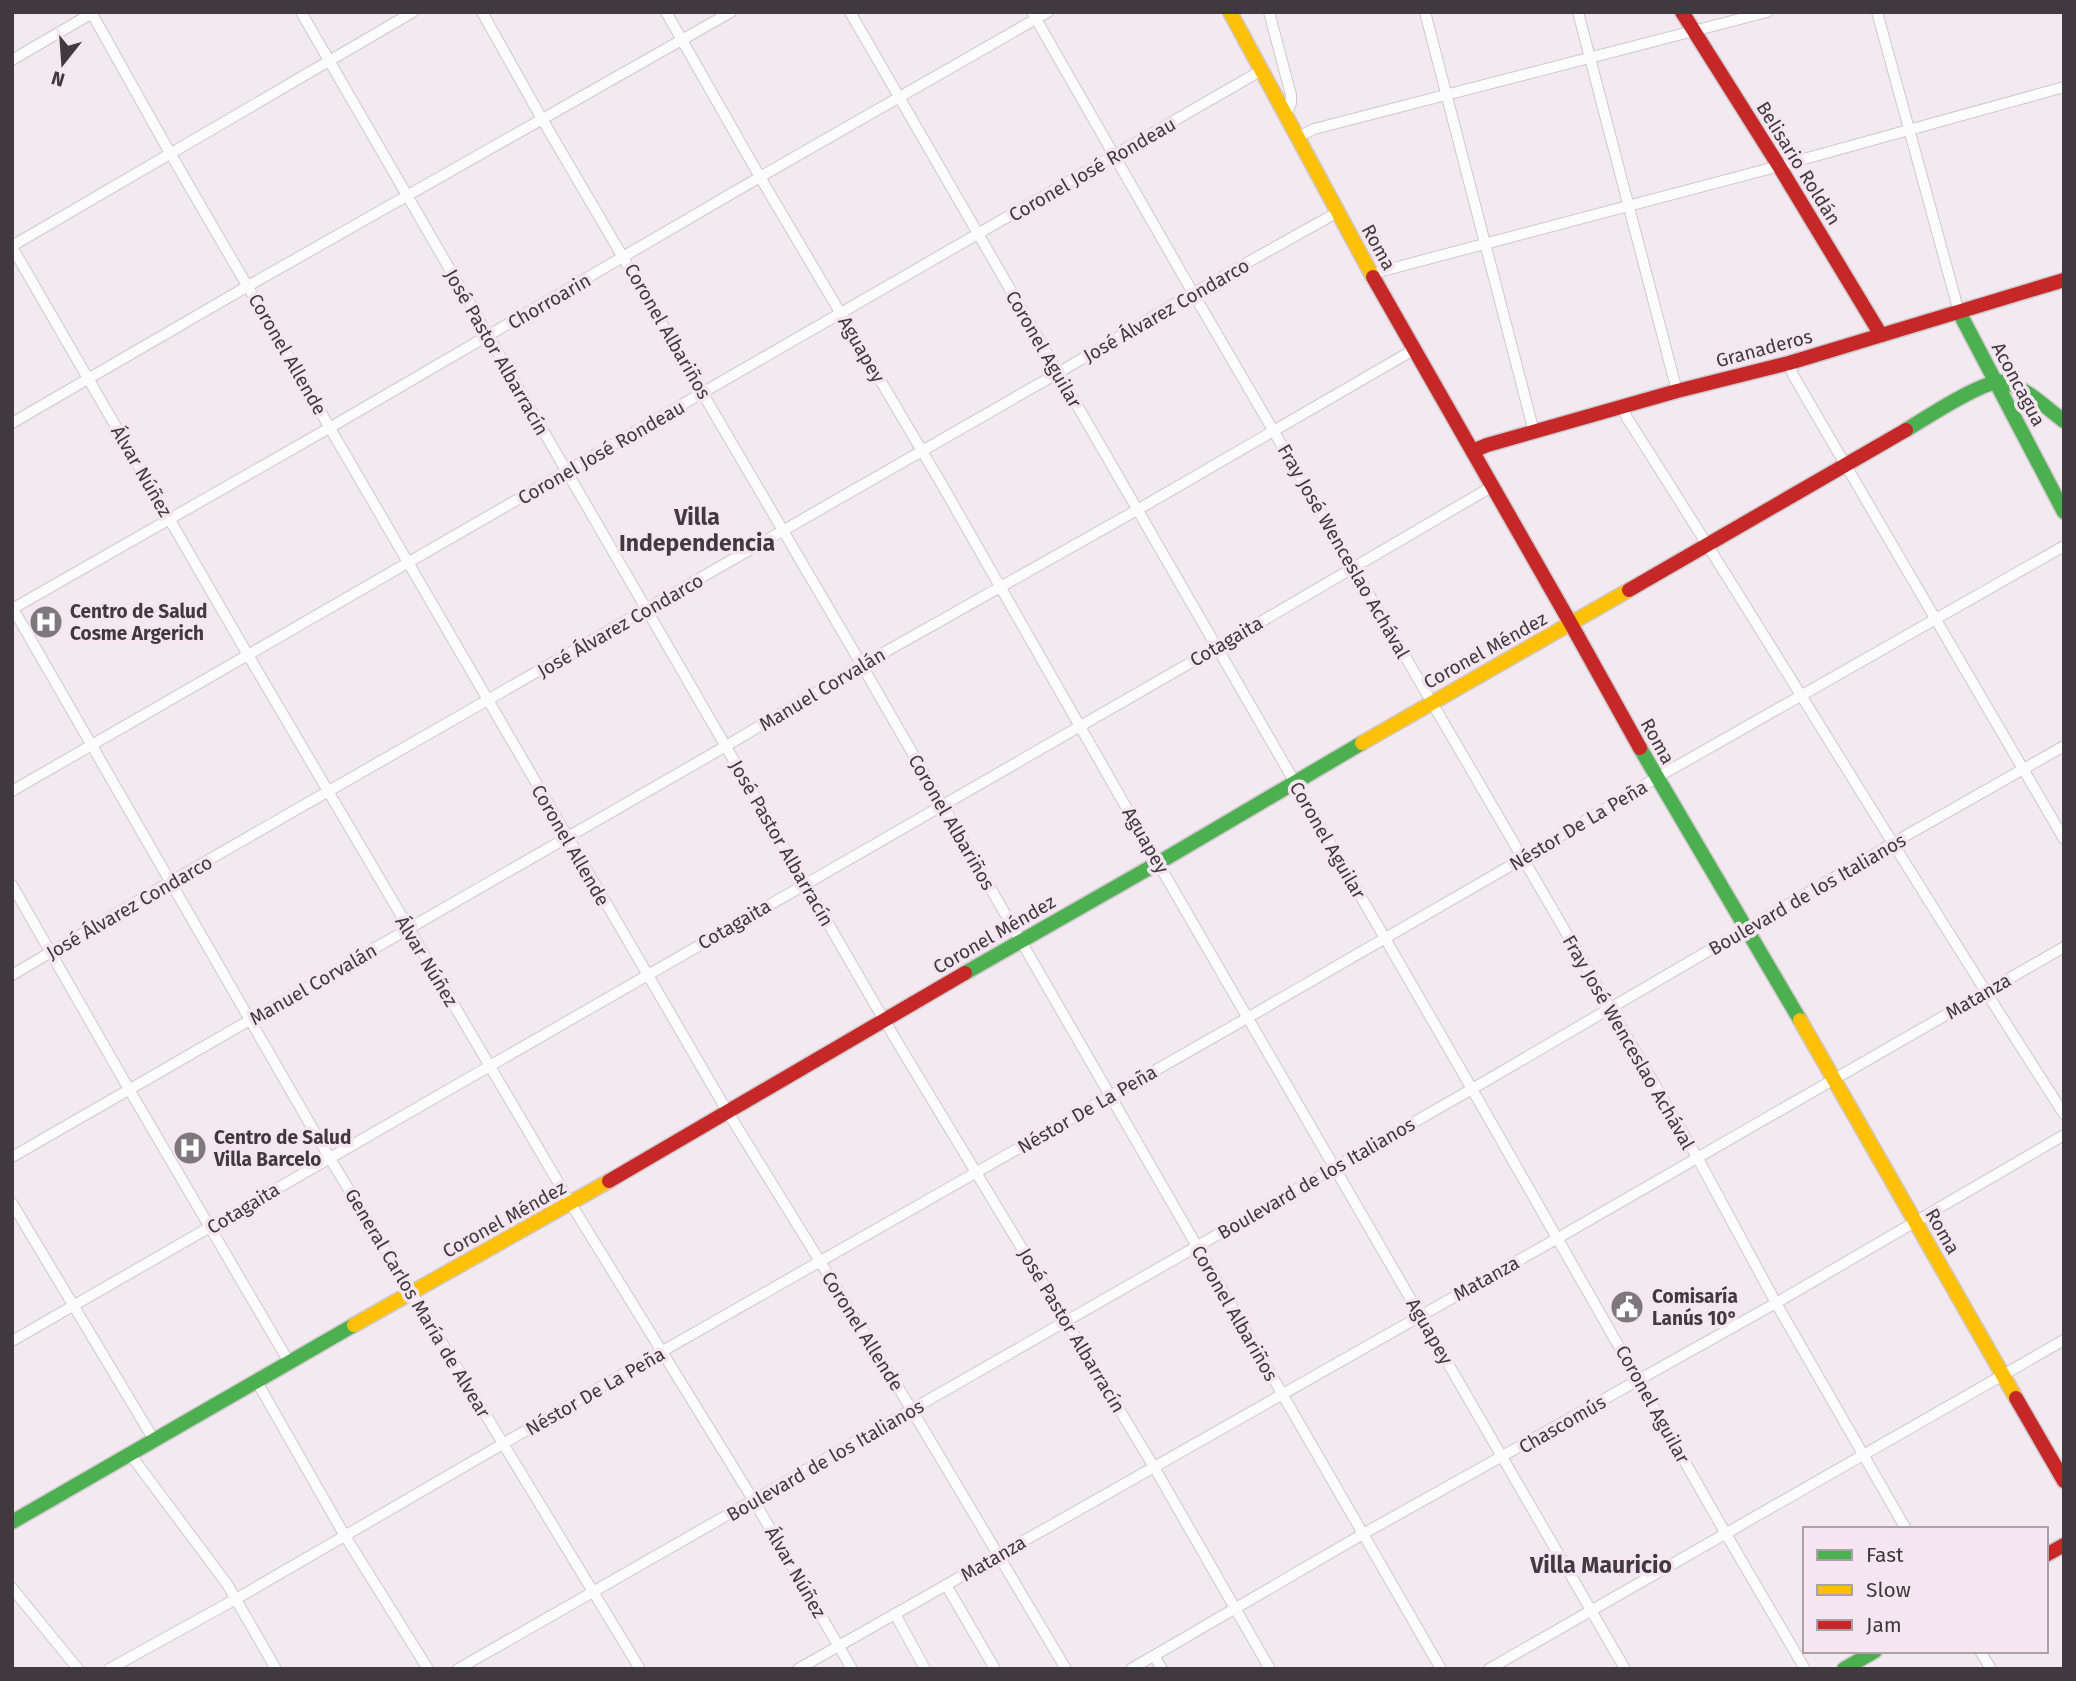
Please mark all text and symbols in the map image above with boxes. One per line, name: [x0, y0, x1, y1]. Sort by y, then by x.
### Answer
north arrow: [28, 28, 98, 98]
text: N: [49, 66, 68, 92]
street label: Belisario Roldán: [1751, 97, 1846, 229]
street label: Coronel José Rondeau: [1005, 112, 1180, 227]
street label: Roma: [1357, 220, 1400, 274]
street label: José Álvarez Condarco: [1079, 254, 1253, 367]
street label: Coronel Albariños: [619, 259, 716, 403]
street label: José Pastor Albarracín: [440, 265, 554, 439]
street label: Chorroarin: [504, 269, 595, 334]
street label: Coronel Aguilar: [1001, 287, 1087, 412]
street label: Coronel Allende: [243, 289, 332, 419]
street label: Aguapey: [833, 312, 890, 387]
street label: Granaderos: [1713, 325, 1815, 372]
street label: Aconcagua: [1987, 338, 2050, 430]
street label: Coronel José Rondeau: [514, 395, 689, 510]
street label: Álvar Núñez: [106, 421, 177, 521]
street label: Fray José Wenceslao Achával: [1273, 440, 1415, 663]
district label: Villa Independencia: [619, 503, 775, 557]
street label: José Álvarez Condarco: [533, 569, 707, 682]
place label: Centro de Salud Cosme Argerich: [70, 600, 207, 645]
hospital icon: Centro de Salud Cosme Argerich: [27, 603, 65, 641]
street label: Coronel Méndez: [1420, 607, 1551, 694]
street label: Cotagaita: [1186, 611, 1267, 672]
street label: Manuel Corvalán: [755, 643, 890, 736]
street label: Roma: [1636, 714, 1679, 768]
street label: Coronel Albariños: [903, 750, 1000, 894]
street label: José Pastor Albarracín: [725, 756, 839, 930]
street label: Néstor De La Peña: [1505, 775, 1651, 876]
street label: Coronel Aguilar: [1285, 778, 1371, 903]
street label: Coronel Allende: [526, 780, 615, 910]
street label: Aguapey: [1117, 803, 1174, 878]
street label: Boulevard de los Italianos: [1704, 828, 1910, 960]
street label: José Álvarez Condarco: [42, 851, 216, 964]
street label: Coronel Méndez: [929, 890, 1060, 979]
street label: Cotagaita: [694, 894, 775, 955]
street label: Álvar Núñez: [391, 912, 463, 1011]
street label: Fray José Wenceslao Achával: [1558, 931, 1700, 1154]
street label: Manuel Corvalán: [246, 939, 381, 1030]
street label: Matanza: [1941, 969, 2015, 1024]
street label: Néstor De La Peña: [1014, 1060, 1161, 1159]
street label: Boulevard de los Italianos: [1213, 1112, 1419, 1244]
place label: Centro de Salud Villa Barcelo: [213, 1126, 351, 1171]
hospital icon: Centro de Salud Villa Barcelo: [171, 1129, 209, 1167]
street label: Coronel Méndez: [439, 1176, 570, 1263]
street label: Cotagaita: [203, 1178, 284, 1239]
street label: General Carlos María de Alvear: [340, 1185, 496, 1423]
street label: Roma: [1920, 1204, 1965, 1258]
street label: Coronel Albariños: [1186, 1241, 1283, 1385]
street label: José Pastor Albarracín: [1013, 1244, 1130, 1417]
street label: Matanza: [1449, 1251, 1523, 1306]
street label: Coronel Allende: [817, 1267, 908, 1395]
place label: Comisaría Lanús 10°: [1652, 1285, 1738, 1330]
public building icon: Comisaría Lanús 10°: [1608, 1288, 1646, 1326]
street label: Aguapey: [1401, 1294, 1458, 1369]
street label: Coronel Aguilar: [1611, 1341, 1695, 1468]
street label: Néstor De La Peña: [522, 1342, 669, 1441]
street label: Chascomús: [1515, 1390, 1610, 1459]
street label: Boulevard de los Italianos: [722, 1394, 928, 1526]
street label: Álvar Núñez: [760, 1522, 831, 1622]
legend: [1803, 1527, 2048, 1653]
street label: Matanza: [956, 1531, 1030, 1586]
text: Fast: [1866, 1542, 1904, 1568]
district label: Villa Mauricio: [1529, 1551, 1672, 1579]
text: Slow: [1866, 1577, 1911, 1603]
text: Jam: [1866, 1612, 1902, 1638]

